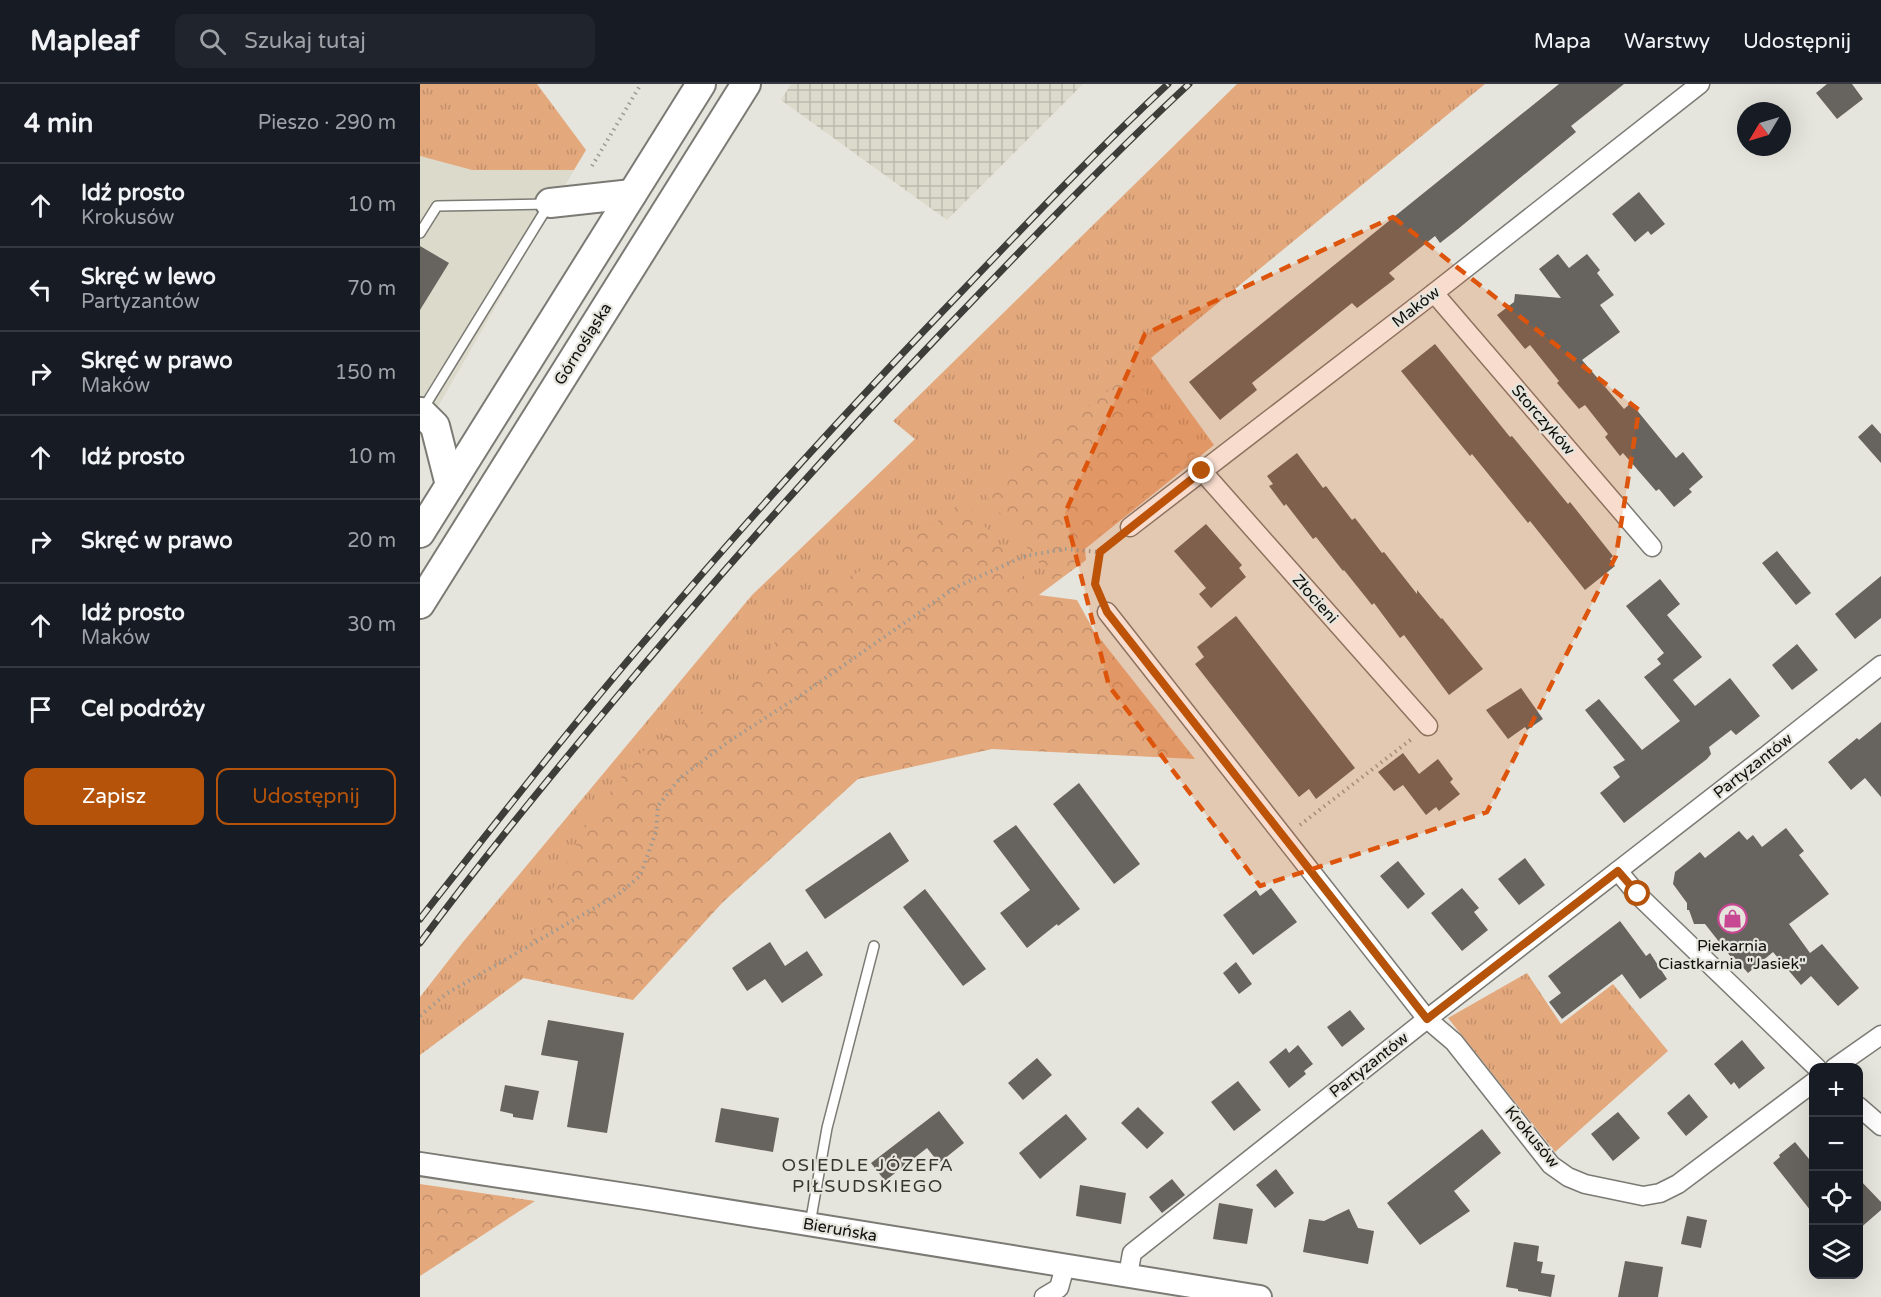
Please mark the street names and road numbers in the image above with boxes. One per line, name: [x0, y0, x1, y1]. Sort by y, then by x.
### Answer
street label: Maków: [1388, 282, 1444, 332]
street label: Górnośląska: [550, 299, 616, 389]
street label: Storczyków: [1507, 381, 1579, 460]
street label: Złocieni: [1288, 570, 1342, 628]
street label: Partyzantów: [1709, 729, 1797, 803]
street label: Partyzantów: [1325, 1028, 1413, 1102]
street label: Krokusów: [1500, 1102, 1564, 1172]
street label: Bieruńska: [801, 1214, 879, 1246]

